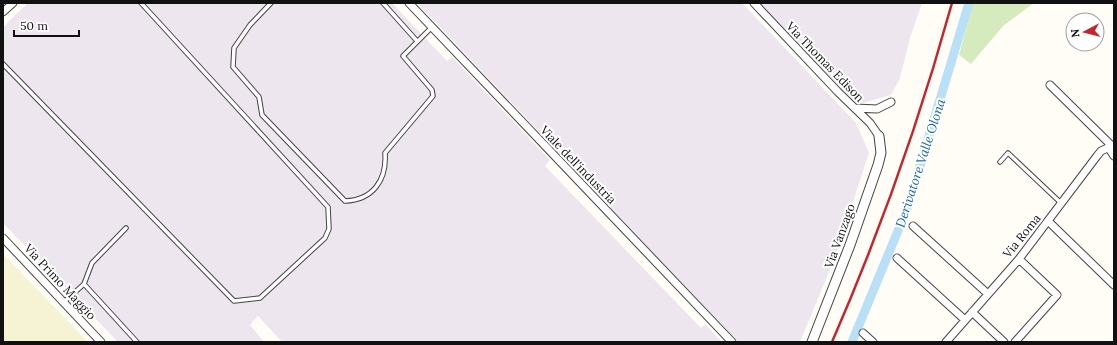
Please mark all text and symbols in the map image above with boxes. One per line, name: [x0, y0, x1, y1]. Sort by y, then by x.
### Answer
scale bar: [14, 12, 79, 38]
north arrow: [1065, 12, 1105, 52]
text: 50 m: [20, 18, 48, 33]
street label: Via Thomas Edison: [783, 18, 867, 105]
text: N: [1068, 28, 1083, 38]
water label: Derivatore Valle Olona: [892, 96, 950, 230]
street label: Viale dell'industria: [537, 122, 619, 207]
street label: Via Vanzago: [821, 202, 858, 271]
street label: Via Roma: [999, 211, 1044, 261]
street label: Via Primo Maggio: [21, 240, 99, 323]

